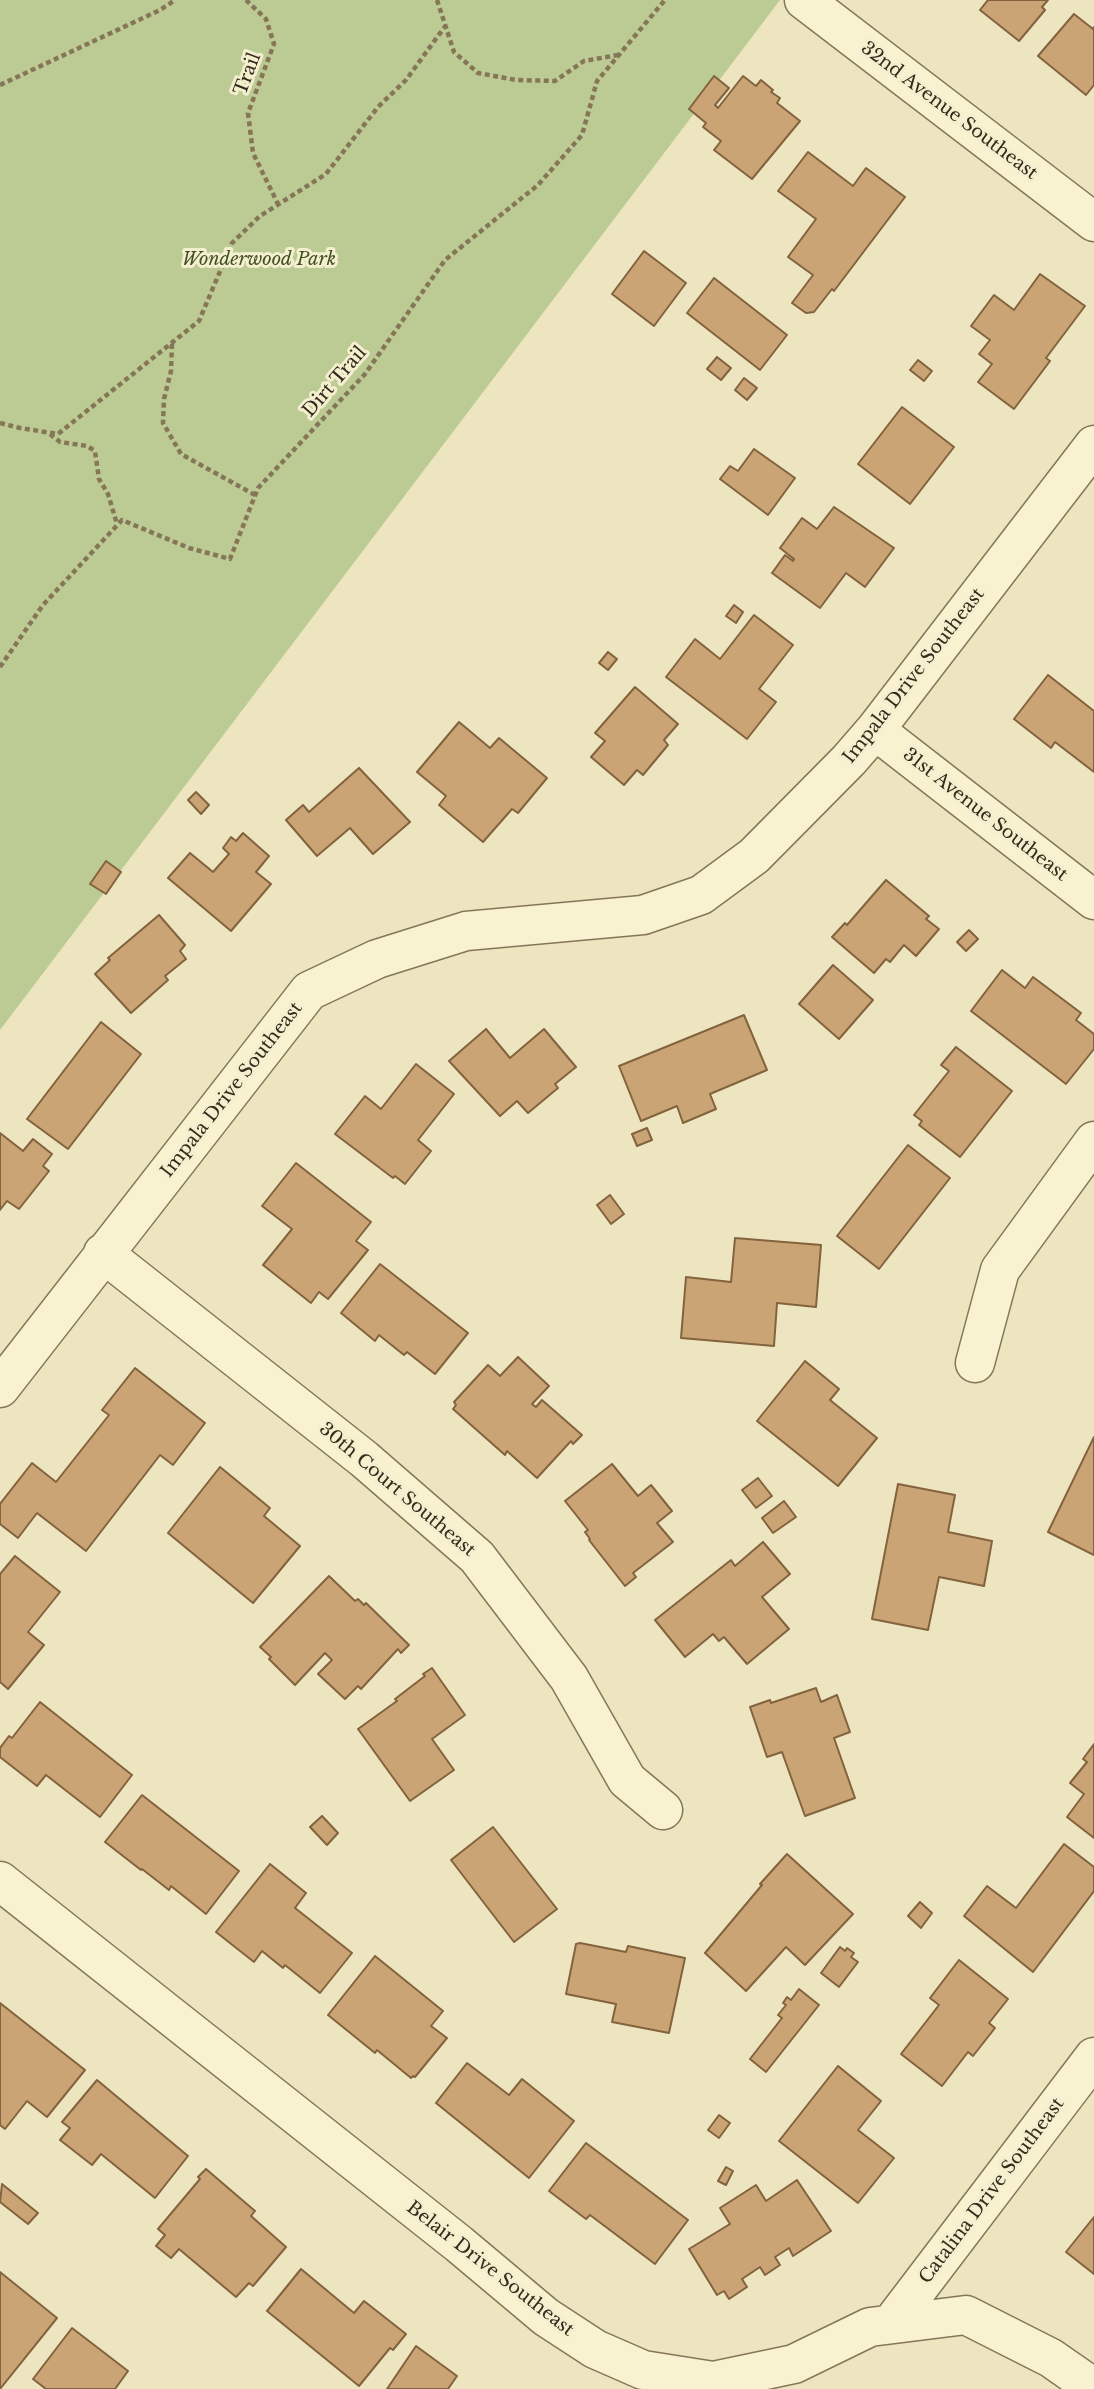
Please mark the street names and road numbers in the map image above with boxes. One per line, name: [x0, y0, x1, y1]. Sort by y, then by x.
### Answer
street label: 32nd Avenue Southeast: [856, 38, 1042, 184]
street label: Trail: [230, 50, 266, 98]
street label: Dirt Trail: [299, 342, 371, 422]
street label: Impala Drive Southeast: [839, 584, 989, 768]
street label: 31st Avenue Southeast: [898, 744, 1072, 886]
street label: Impala Drive Southeast: [157, 998, 307, 1182]
street label: 30th Court Southeast: [315, 1418, 479, 1562]
street label: Catalina Drive Southeast: [915, 2094, 1069, 2288]
street label: Belair Drive Southeast: [402, 2197, 578, 2341]

